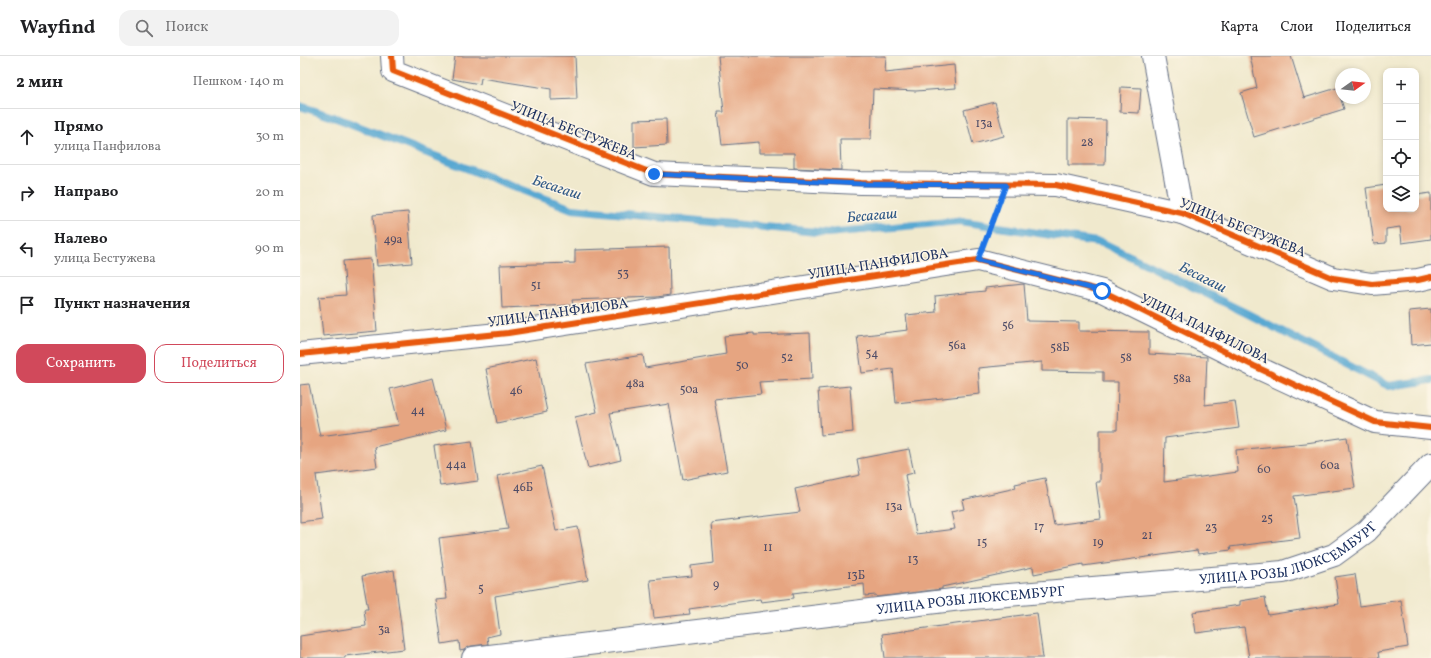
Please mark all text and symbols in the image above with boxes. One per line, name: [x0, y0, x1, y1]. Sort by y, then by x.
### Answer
search box: [119, 10, 399, 46]
text: Wayfind: [20, 15, 95, 41]
icon: search: [133, 17, 155, 39]
text: Поиск: [165, 17, 208, 38]
text: Карта: [1220, 18, 1258, 37]
text: Слои: [1280, 18, 1313, 37]
text: Поделиться: [1335, 18, 1411, 37]
north arrow: [1335, 68, 1371, 104]
map controls: [1383, 68, 1419, 212]
button: +: [1383, 68, 1419, 104]
text: 2 мин: [16, 71, 63, 94]
text: Пешком · 140 m: [193, 73, 284, 91]
street label: УЛИЦА БЕСТУЖЕВА: [507, 97, 640, 166]
button: −: [1383, 104, 1419, 140]
house number: 13а: [976, 116, 992, 132]
text: Прямо: [54, 117, 103, 138]
icon: ahead: [16, 126, 38, 148]
text: 30 m: [256, 128, 284, 146]
house number: 28: [1081, 135, 1093, 151]
text: улица Панфилова: [54, 138, 161, 156]
button: locate: [1383, 140, 1419, 176]
route end: [645, 165, 663, 183]
water label: Бесагаш: [529, 171, 584, 206]
button: layers: [1383, 176, 1419, 212]
icon: right: [16, 182, 38, 204]
text: Направо: [54, 182, 118, 203]
text: 20 m: [255, 184, 284, 202]
street label: УЛИЦА БЕСТУЖЕВА: [1176, 194, 1309, 263]
water label: Бесагаш: [846, 204, 898, 229]
text: Налево: [54, 229, 108, 250]
house number: 49а: [383, 232, 403, 248]
icon: left: [16, 238, 38, 260]
text: 90 m: [255, 240, 284, 258]
street label: УЛИЦА ПАНФИЛОВА: [807, 244, 950, 285]
text: улица Бестужева: [54, 250, 156, 268]
water label: Бесагаш: [1175, 257, 1230, 299]
house number: 53: [617, 266, 629, 282]
house number: 51: [531, 278, 541, 294]
route start: [1093, 282, 1111, 300]
street label: УЛИЦА ПАНФИЛОВА: [1137, 290, 1272, 369]
icon: arrive: [16, 294, 38, 316]
text: Пункт назначения: [54, 294, 190, 315]
street label: УЛИЦА ПАНФИЛОВА: [487, 294, 630, 333]
house number: 56: [1002, 318, 1014, 334]
house number: 56а: [948, 338, 966, 354]
house number: 58Б: [1050, 340, 1070, 356]
button: Сохранить: [16, 344, 146, 383]
button: Поделиться: [154, 344, 284, 383]
house number: 54: [866, 346, 878, 362]
house number: 52: [781, 350, 793, 366]
house number: 58: [1120, 350, 1132, 366]
house number: 50: [736, 358, 748, 374]
house number: 58а: [1173, 371, 1191, 387]
house number: 48а: [626, 376, 645, 392]
house number: 50а: [680, 382, 698, 398]
house number: 46: [509, 383, 523, 399]
house number: 44: [411, 403, 425, 419]
house number: 44а: [446, 457, 466, 473]
house number: 60а: [1320, 458, 1340, 474]
house number: 60: [1257, 462, 1271, 478]
house number: 46Б: [513, 480, 533, 496]
house number: 13а: [886, 499, 902, 515]
house number: 25: [1261, 511, 1273, 527]
street label: УЛИЦА РОЗЫ ЛЮКСЕМБУРГ: [1198, 518, 1382, 590]
house number: 17: [1034, 519, 1044, 535]
house number: 23: [1205, 520, 1217, 536]
house number: 21: [1141, 528, 1153, 544]
house number: 15: [977, 535, 987, 551]
house number: 19: [1093, 535, 1103, 551]
house number: 11: [763, 540, 773, 556]
house number: 13: [908, 552, 918, 568]
house number: 13Б: [847, 568, 865, 584]
house number: 9: [713, 577, 719, 593]
house number: 5: [478, 581, 484, 597]
street label: УЛИЦА РОЗЫ ЛЮКСЕМБУРГ: [875, 582, 1066, 620]
house number: 3а: [378, 622, 390, 638]

